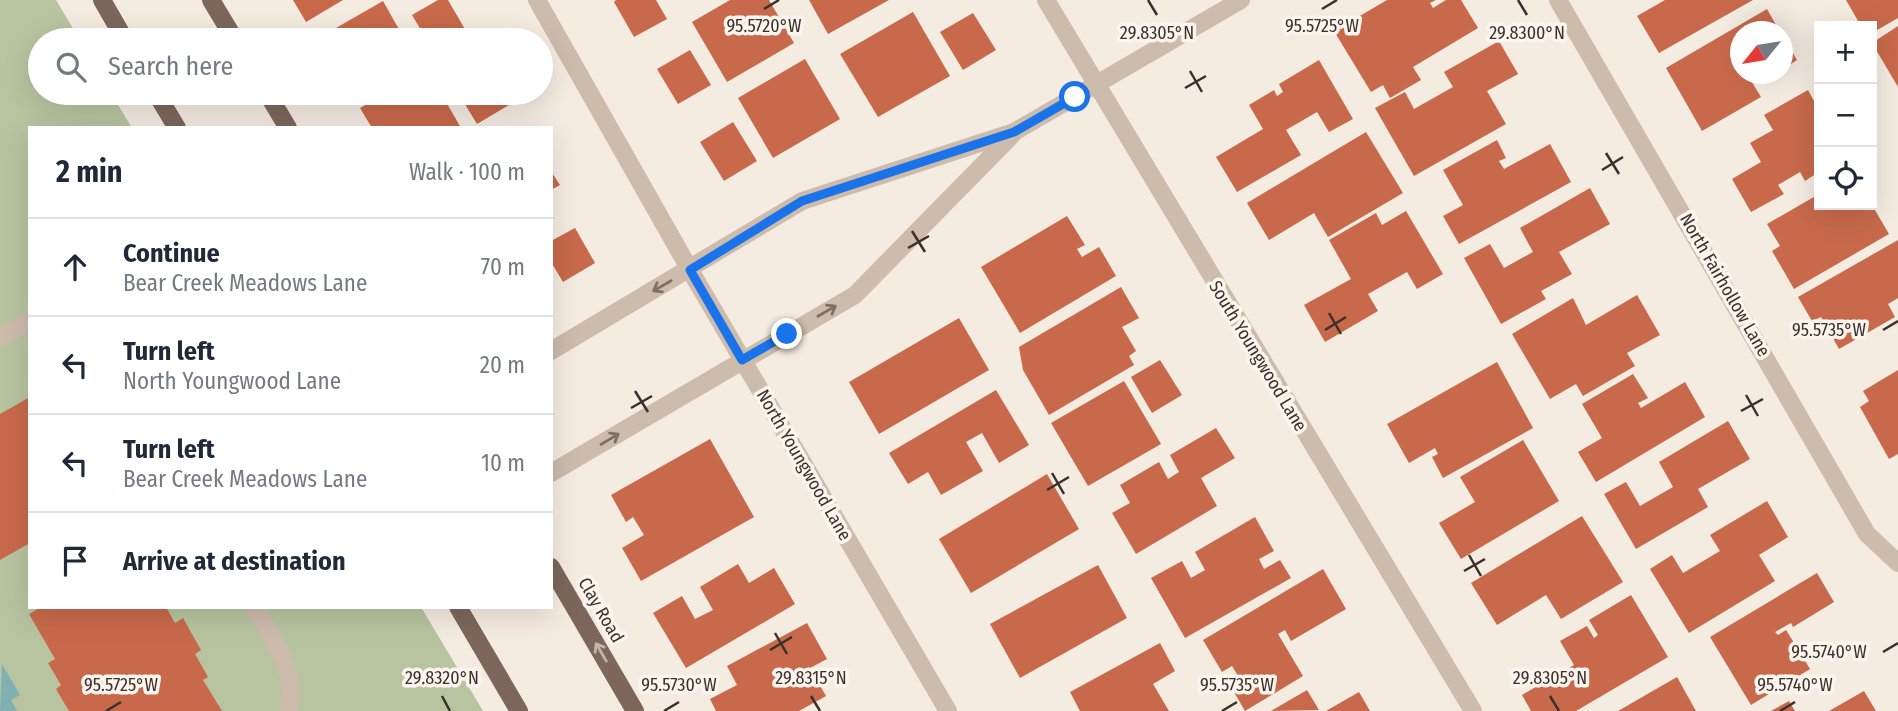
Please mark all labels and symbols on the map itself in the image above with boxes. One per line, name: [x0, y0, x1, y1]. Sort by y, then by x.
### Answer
text: 95.5720°W: [726, 15, 802, 37]
text: 95.5725°W: [1285, 15, 1359, 37]
north arrow: [1730, 21, 1793, 84]
text: 29.8305°N: [1120, 22, 1194, 44]
text: 29.8300°N: [1489, 22, 1565, 44]
route start: [1059, 81, 1090, 112]
street label: North Fairhollow Lane: [1675, 210, 1775, 361]
street label: South Youngwood Lane: [1204, 277, 1312, 435]
one-way arrow: [653, 279, 673, 293]
one-way arrow: [817, 304, 837, 318]
route end: [771, 318, 802, 349]
text: 95.5735°W: [1792, 319, 1867, 341]
street label: North Youngwood Lane: [752, 386, 856, 544]
one-way arrow: [600, 431, 620, 445]
street label: Clay Road: [574, 573, 628, 647]
text: 95.5740°W: [1791, 641, 1867, 663]
one-way arrow: [594, 642, 607, 663]
text: 29.8320°N: [405, 667, 479, 689]
text: 29.8315°N: [775, 667, 847, 689]
text: 29.8305°N: [1513, 667, 1587, 689]
text: 95.5725°W: [84, 674, 158, 696]
text: 95.5730°W: [641, 674, 717, 696]
text: 95.5735°W: [1200, 674, 1275, 696]
text: 95.5740°W: [1757, 674, 1833, 696]

